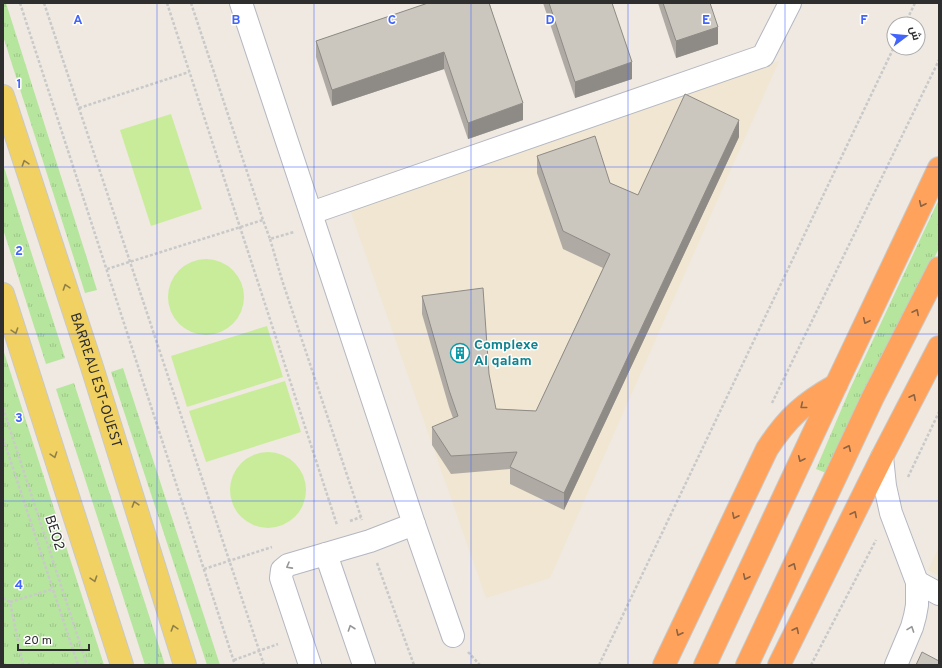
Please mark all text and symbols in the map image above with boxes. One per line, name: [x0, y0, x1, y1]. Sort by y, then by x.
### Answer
text: A: [73, 13, 83, 29]
text: B: [232, 13, 241, 29]
text: C: [388, 13, 396, 29]
text: D: [545, 13, 555, 29]
text: E: [702, 13, 710, 29]
text: F: [860, 13, 868, 29]
north arrow: [886, 16, 926, 56]
text: ش: [906, 25, 923, 42]
text: 1: [16, 77, 22, 93]
one-way arrow: [21, 160, 30, 167]
one-way arrow: [919, 199, 927, 207]
text: 2: [15, 244, 23, 260]
one-way arrow: [62, 283, 70, 290]
one-way arrow: [911, 309, 919, 316]
street label: BARREAU EST-OUEST: [66, 311, 125, 450]
one-way arrow: [863, 317, 871, 324]
one-way arrow: [10, 328, 19, 335]
place label: Complexe Al qalam: [474, 337, 538, 370]
building icon: Complexe Al qalam: [449, 342, 471, 364]
one-way arrow: [908, 394, 915, 402]
one-way arrow: [800, 402, 807, 409]
text: 3: [15, 411, 23, 427]
one-way arrow: [843, 445, 851, 453]
one-way arrow: [50, 452, 58, 459]
one-way arrow: [798, 454, 806, 462]
one-way arrow: [131, 500, 140, 507]
one-way arrow: [850, 510, 857, 518]
one-way arrow: [732, 512, 740, 519]
street label: BEO2: [40, 513, 68, 553]
one-way arrow: [286, 562, 293, 569]
one-way arrow: [788, 563, 796, 571]
one-way arrow: [743, 572, 751, 580]
one-way arrow: [90, 575, 98, 582]
text: 4: [15, 578, 23, 594]
one-way arrow: [170, 624, 179, 631]
one-way arrow: [348, 625, 356, 632]
one-way arrow: [906, 625, 915, 632]
scale bar: [18, 626, 89, 652]
one-way arrow: [791, 627, 799, 634]
one-way arrow: [676, 629, 684, 636]
text: 20 m: [24, 633, 52, 649]

